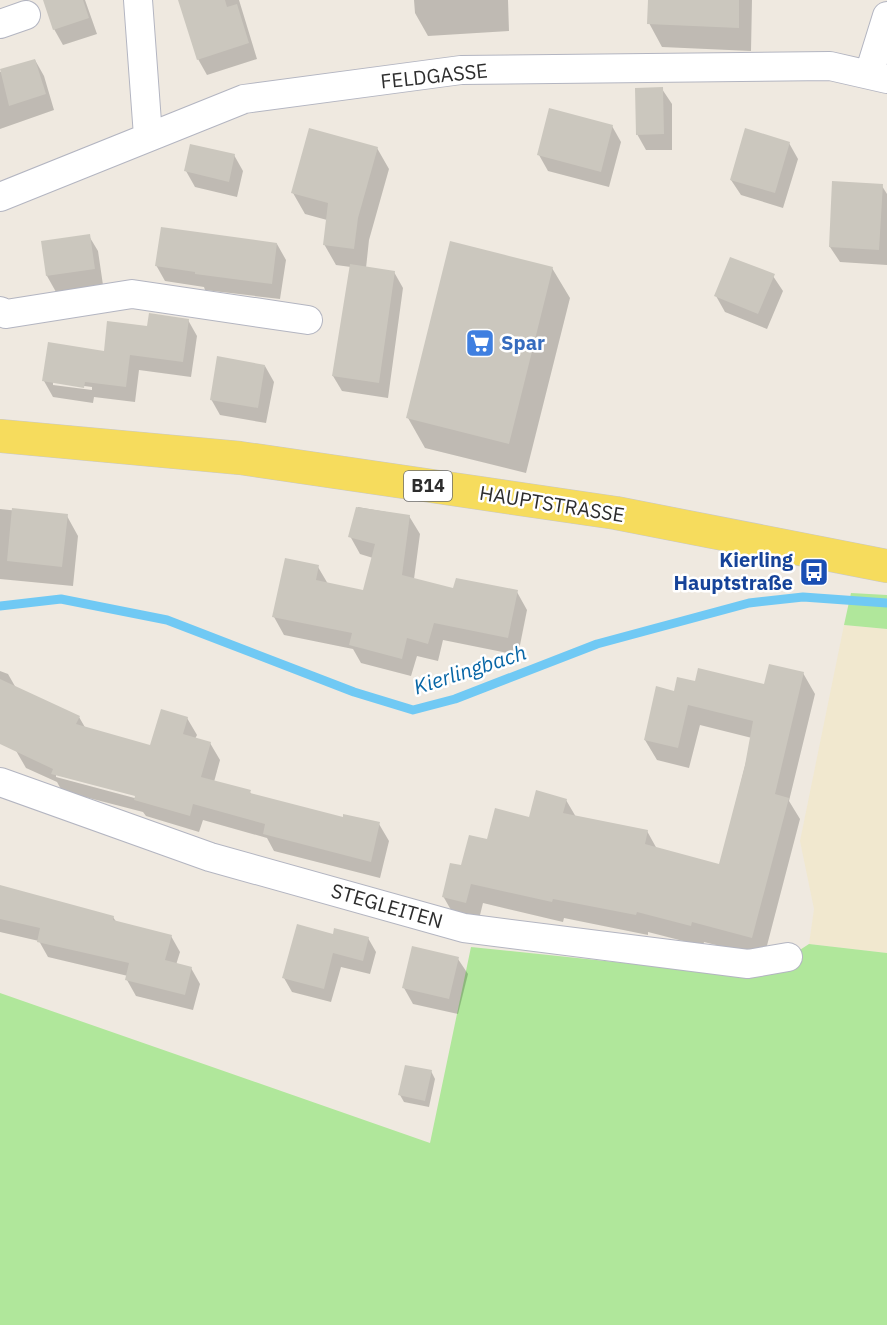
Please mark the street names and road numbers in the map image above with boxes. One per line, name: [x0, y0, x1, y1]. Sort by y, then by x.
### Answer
street label: FELDGASSE: [379, 56, 489, 95]
road number: B14: [404, 471, 452, 501]
street label: HAUPTSTRASSE: [478, 479, 627, 528]
street label: STEGLEITEN: [328, 877, 446, 934]

